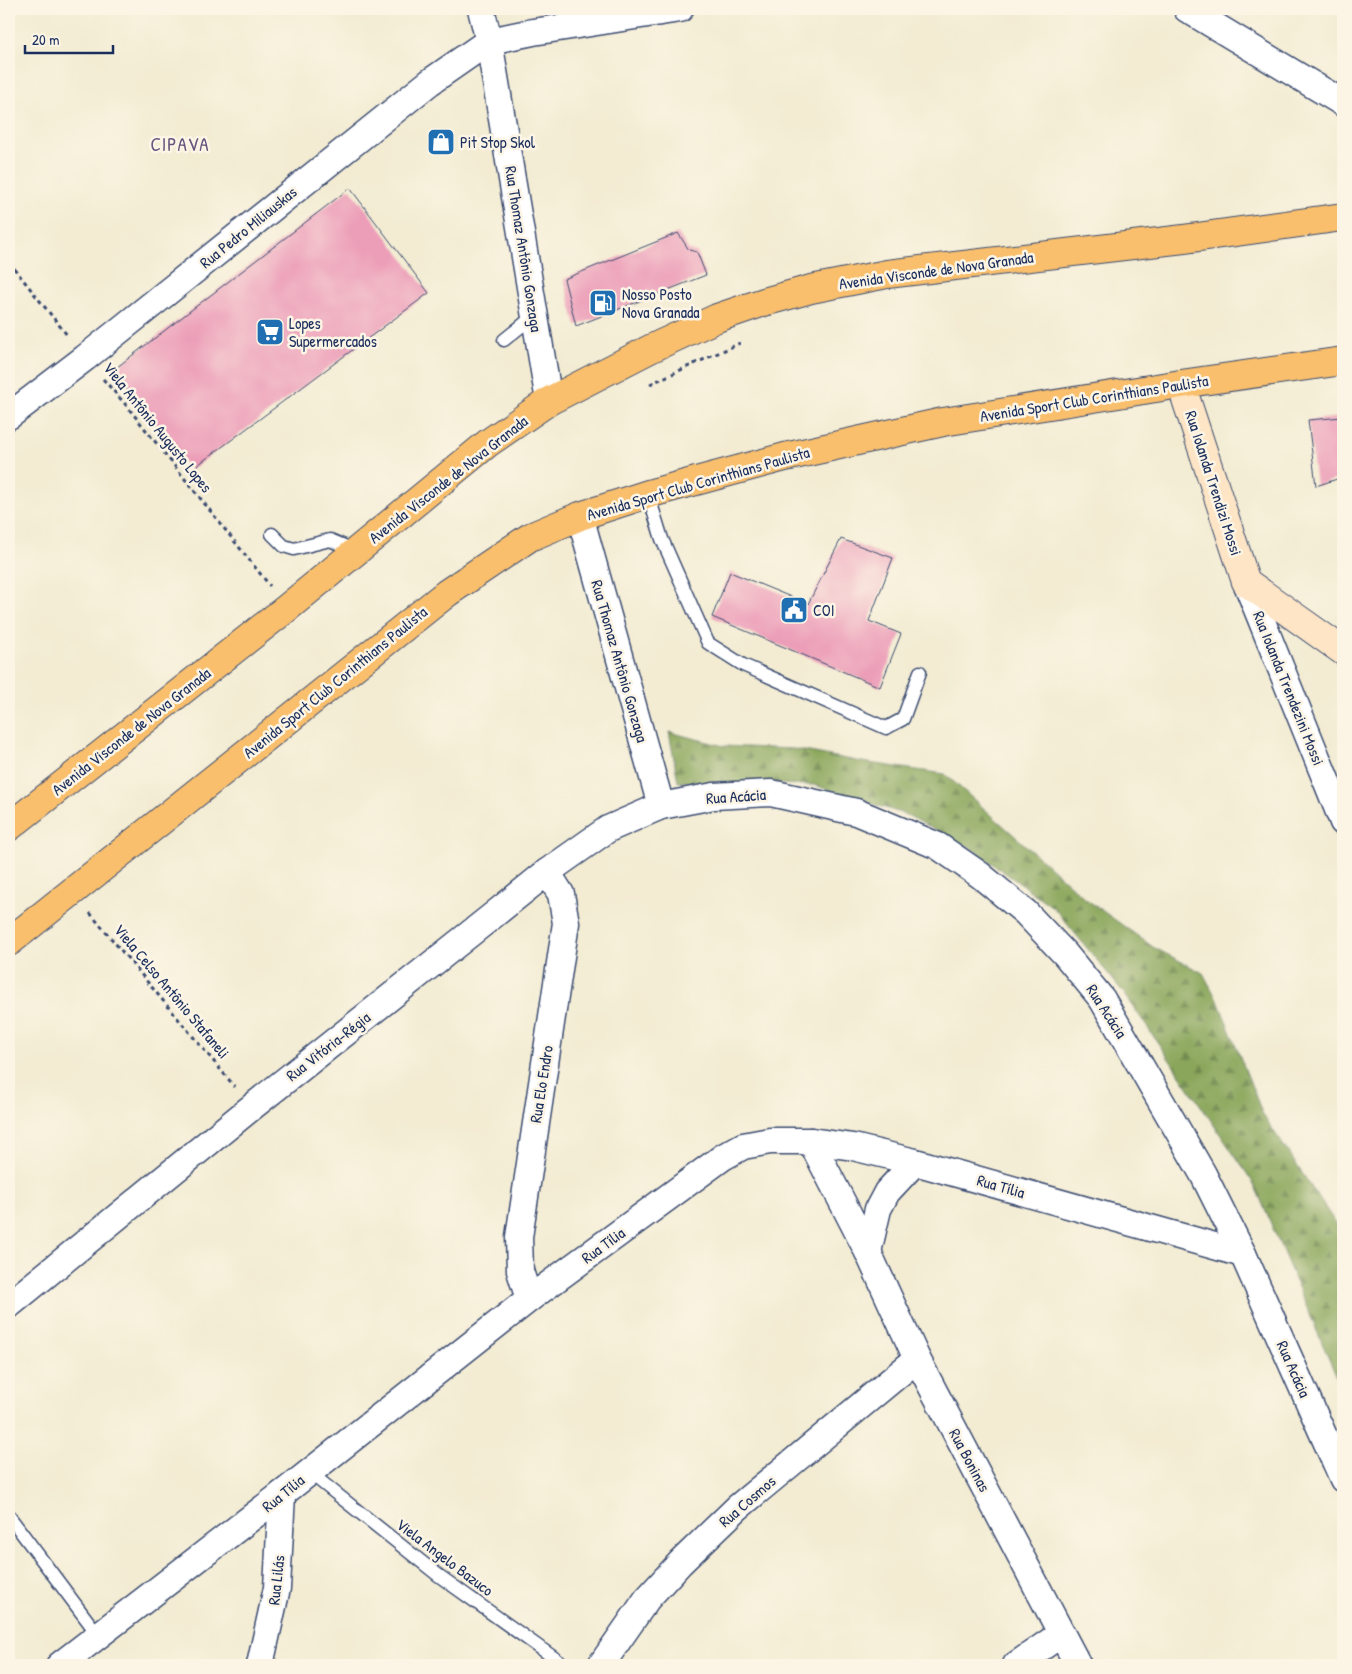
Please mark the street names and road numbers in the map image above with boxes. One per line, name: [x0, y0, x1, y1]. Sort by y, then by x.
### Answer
street label: Rua Thomaz Antônio Gonzaga: [500, 164, 548, 334]
street label: Rua Pedro Miliauskas: [195, 181, 301, 273]
street label: Avenida Visconde de Nova Granada: [837, 245, 1035, 295]
street label: Viela Antônio Augusto Lopes: [98, 357, 218, 497]
street label: Avenida Sport Club Corinthians Paulista: [978, 369, 1210, 427]
street label: Rua Iolanda Trendizi Mossi: [1180, 408, 1248, 558]
street label: Avenida Visconde de Nova Granada: [364, 410, 532, 548]
street label: Avenida Sport Club Corinthians Paulista: [584, 441, 812, 525]
street label: Rua Thomaz Antônio Gonzaga: [586, 577, 654, 745]
street label: Avenida Sport Club Corinthians Paulista: [238, 601, 432, 763]
street label: Rua Iolanda Trendezini Mossi: [1248, 608, 1330, 768]
street label: Avenida Visconde de Nova Granada: [47, 662, 215, 800]
street label: Rua Acácia: [705, 783, 767, 809]
street label: Viela Celso Antônio Stafaneli: [109, 919, 235, 1063]
street label: Rua Acácia: [1081, 980, 1133, 1042]
street label: Rua Vitória-Régia: [281, 1006, 375, 1086]
street label: Rua Elo Endro: [524, 1043, 558, 1124]
street label: Rua Tília: [975, 1169, 1027, 1203]
street label: Rua Tília: [577, 1222, 629, 1268]
street label: Rua Acácia: [1272, 1337, 1316, 1401]
street label: Rua Boninas: [944, 1425, 996, 1495]
street label: Rua Tília: [257, 1469, 309, 1517]
street label: Rua Cosmos: [714, 1470, 780, 1532]
street label: Viela Angelo Bazuco: [392, 1513, 499, 1601]
street label: Rua Lilás: [262, 1554, 290, 1606]

